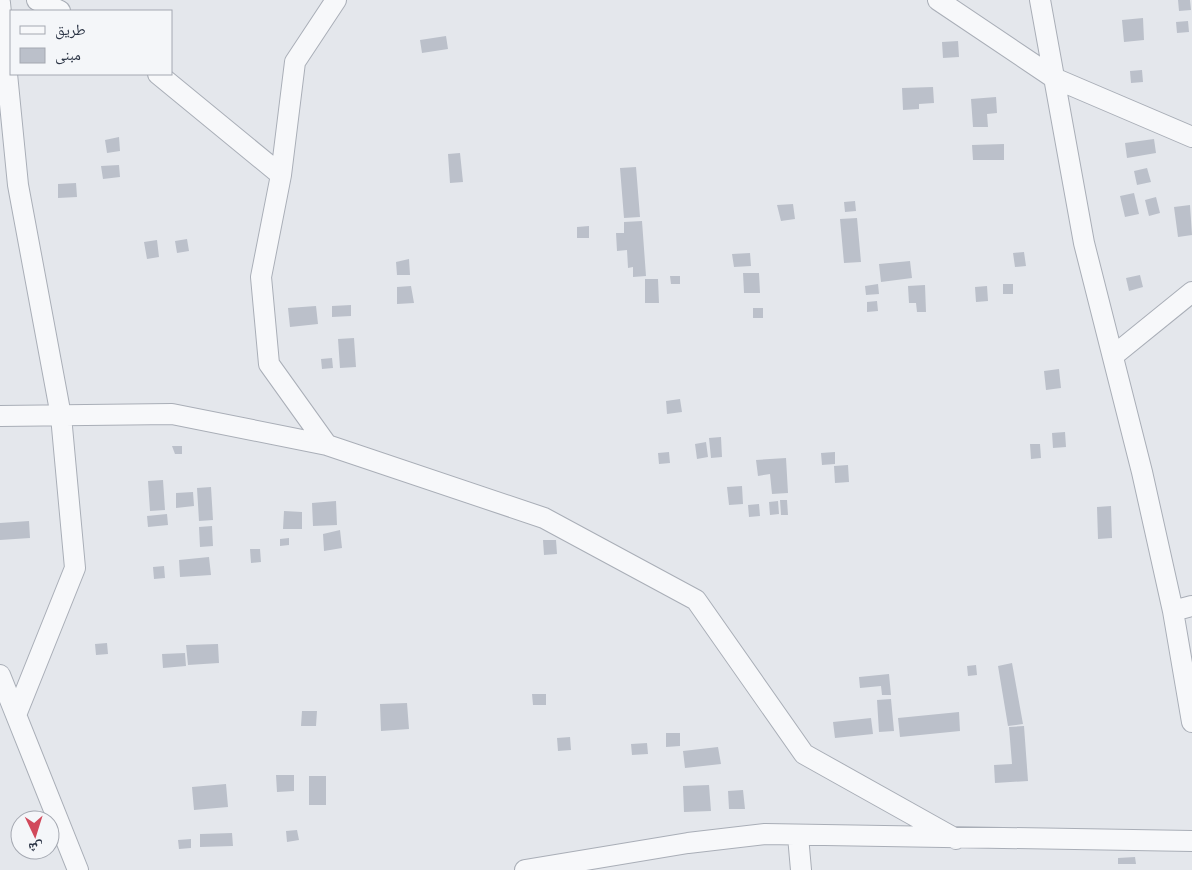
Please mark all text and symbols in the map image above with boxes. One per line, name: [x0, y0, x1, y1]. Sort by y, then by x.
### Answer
legend: [10, 10, 172, 75]
text: طريق: [55, 23, 86, 40]
text: مبنى: [55, 48, 81, 65]
north arrow: [10, 810, 60, 860]
text: ش: [28, 838, 44, 854]

